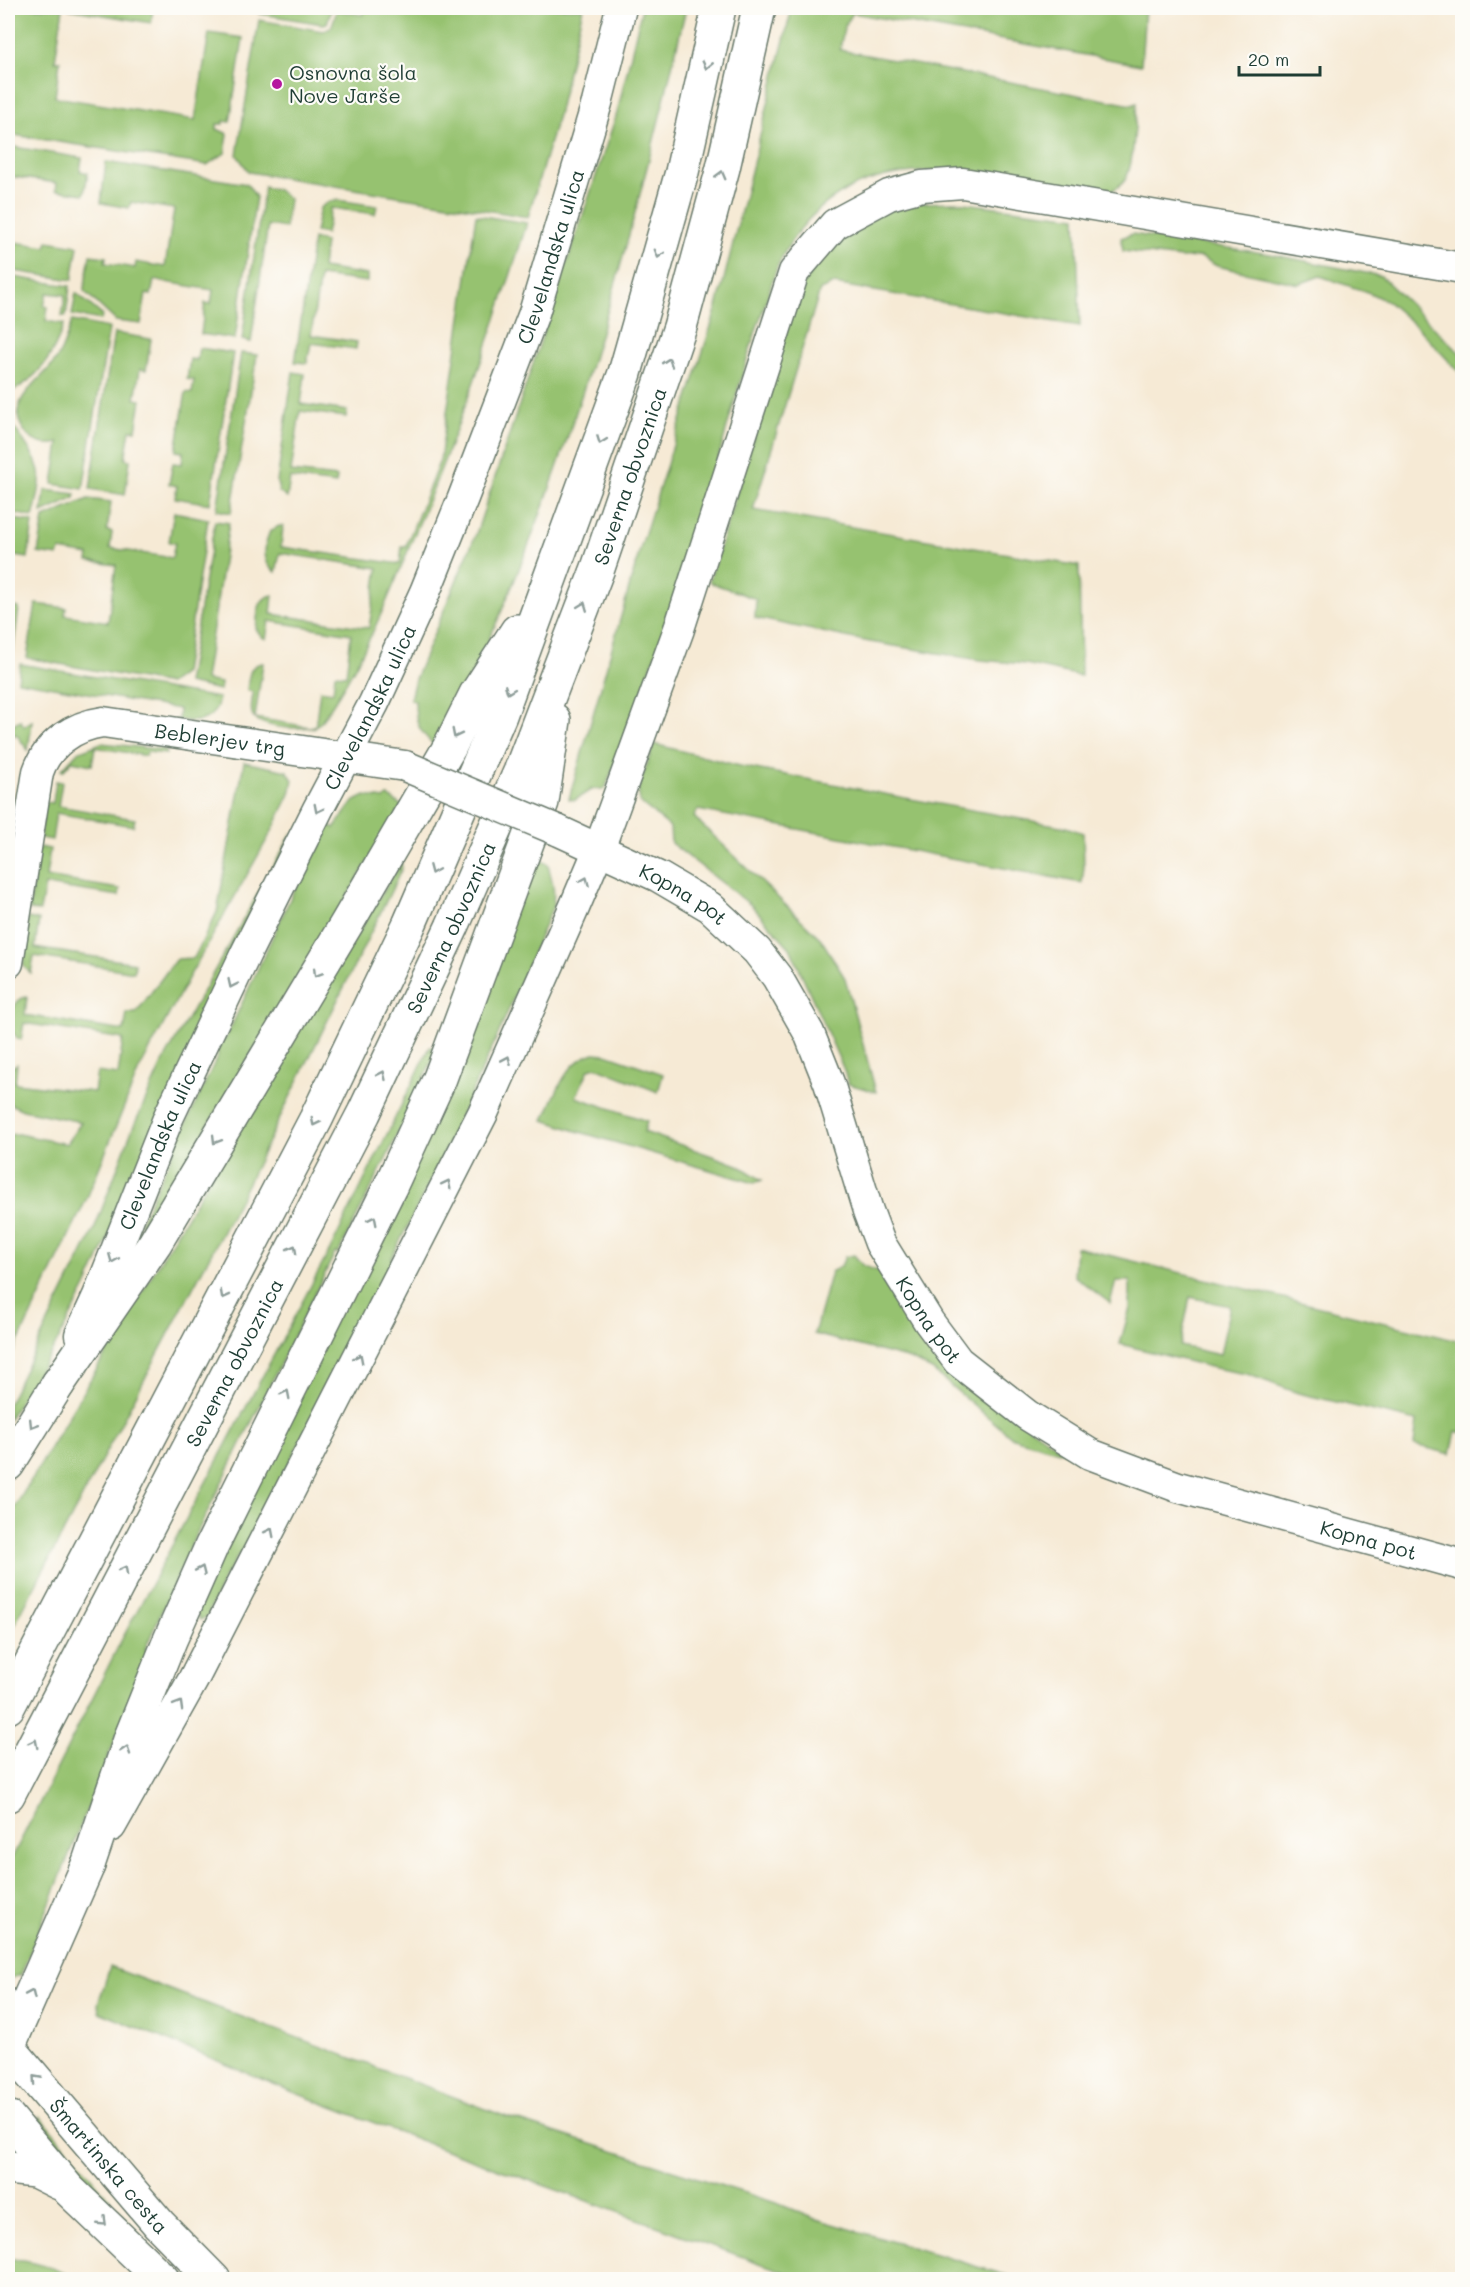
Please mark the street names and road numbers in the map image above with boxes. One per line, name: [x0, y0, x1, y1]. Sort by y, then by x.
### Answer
street label: Clevelandska ulica: [510, 166, 589, 348]
street label: Severna obvoznica: [587, 384, 672, 568]
street label: Clevelandska ulica: [317, 620, 421, 794]
street label: Beblerjev trg: [153, 717, 287, 761]
street label: Severna obvoznica: [400, 837, 501, 1018]
street label: Kopna pot: [635, 857, 734, 930]
street label: Clevelandska ulica: [112, 1056, 207, 1234]
street label: Kopna pot: [891, 1271, 968, 1368]
street label: Severna obvoznica: [179, 1274, 288, 1451]
street label: Kopna pot: [1317, 1514, 1420, 1565]
street label: Šmartinska cesta: [44, 2093, 174, 2239]

